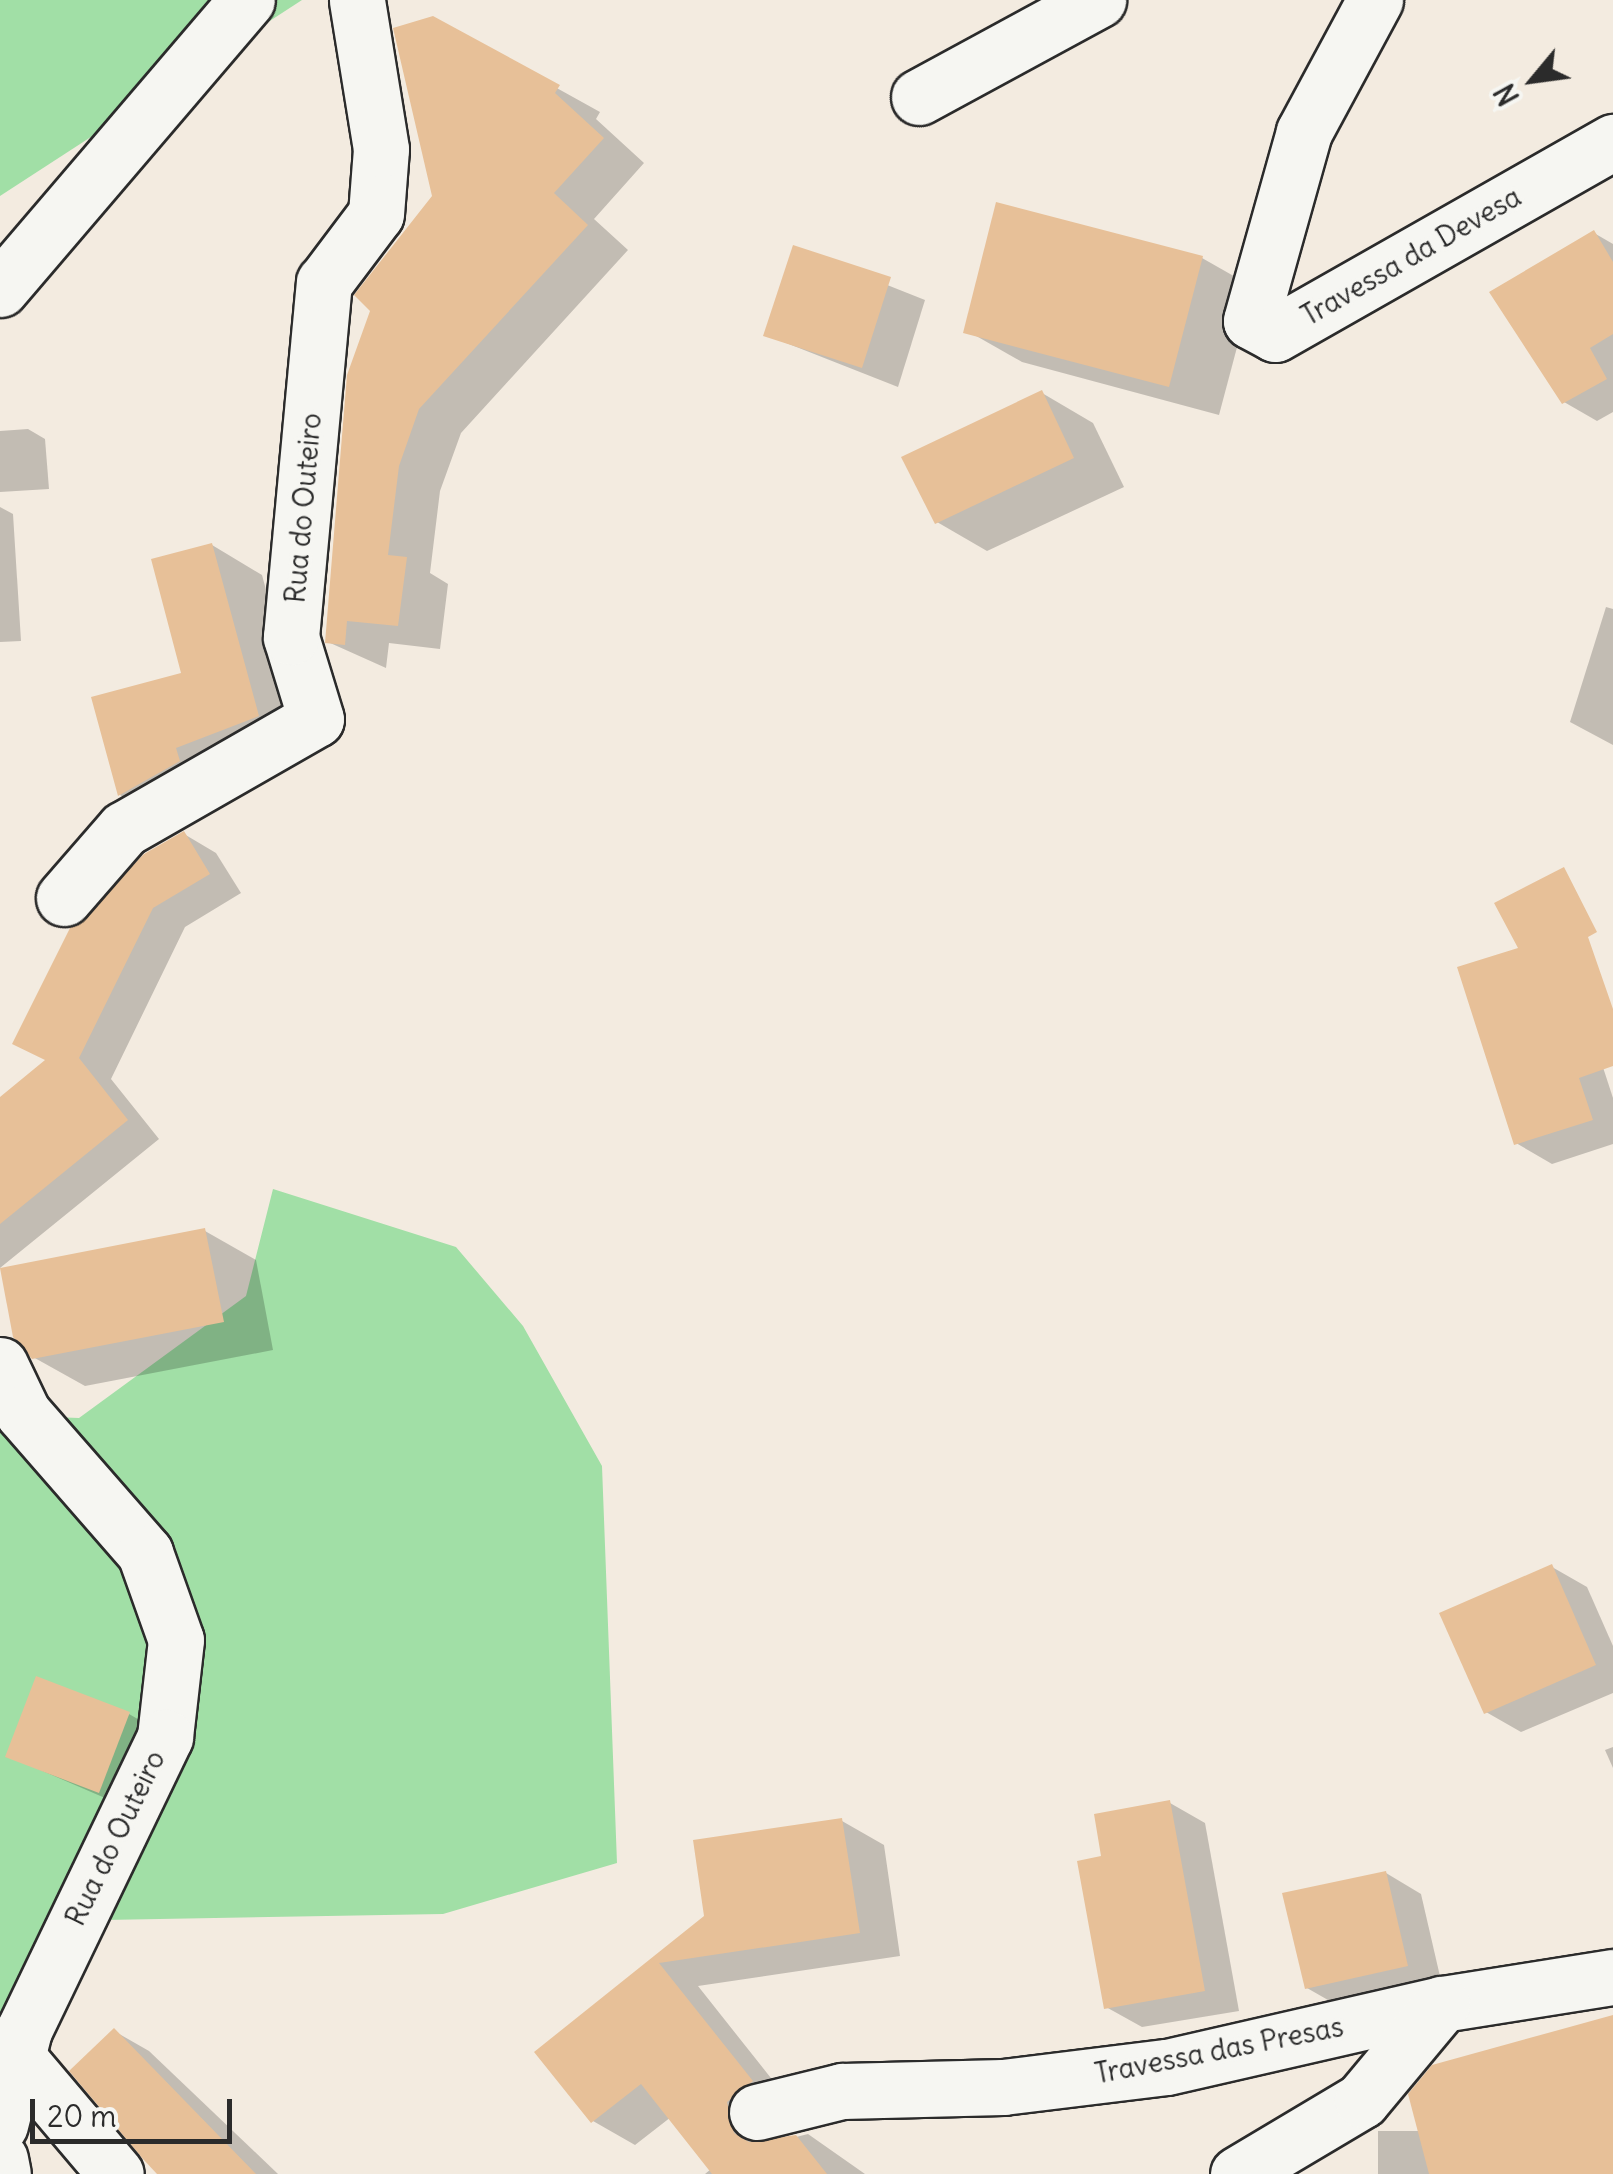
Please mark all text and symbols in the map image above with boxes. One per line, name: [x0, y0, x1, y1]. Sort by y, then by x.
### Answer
north arrow: [1483, 30, 1583, 130]
text: N: [1486, 77, 1527, 112]
street label: Travessa da Devesa: [1295, 179, 1527, 333]
street label: Rua do Outeiro: [278, 411, 328, 605]
street label: Rua do Outeiro: [58, 1745, 172, 1931]
street label: Travessa das Presas: [1092, 2009, 1346, 2091]
scale bar: [35, 2079, 238, 2141]
text: 20 m: [47, 2097, 117, 2135]

